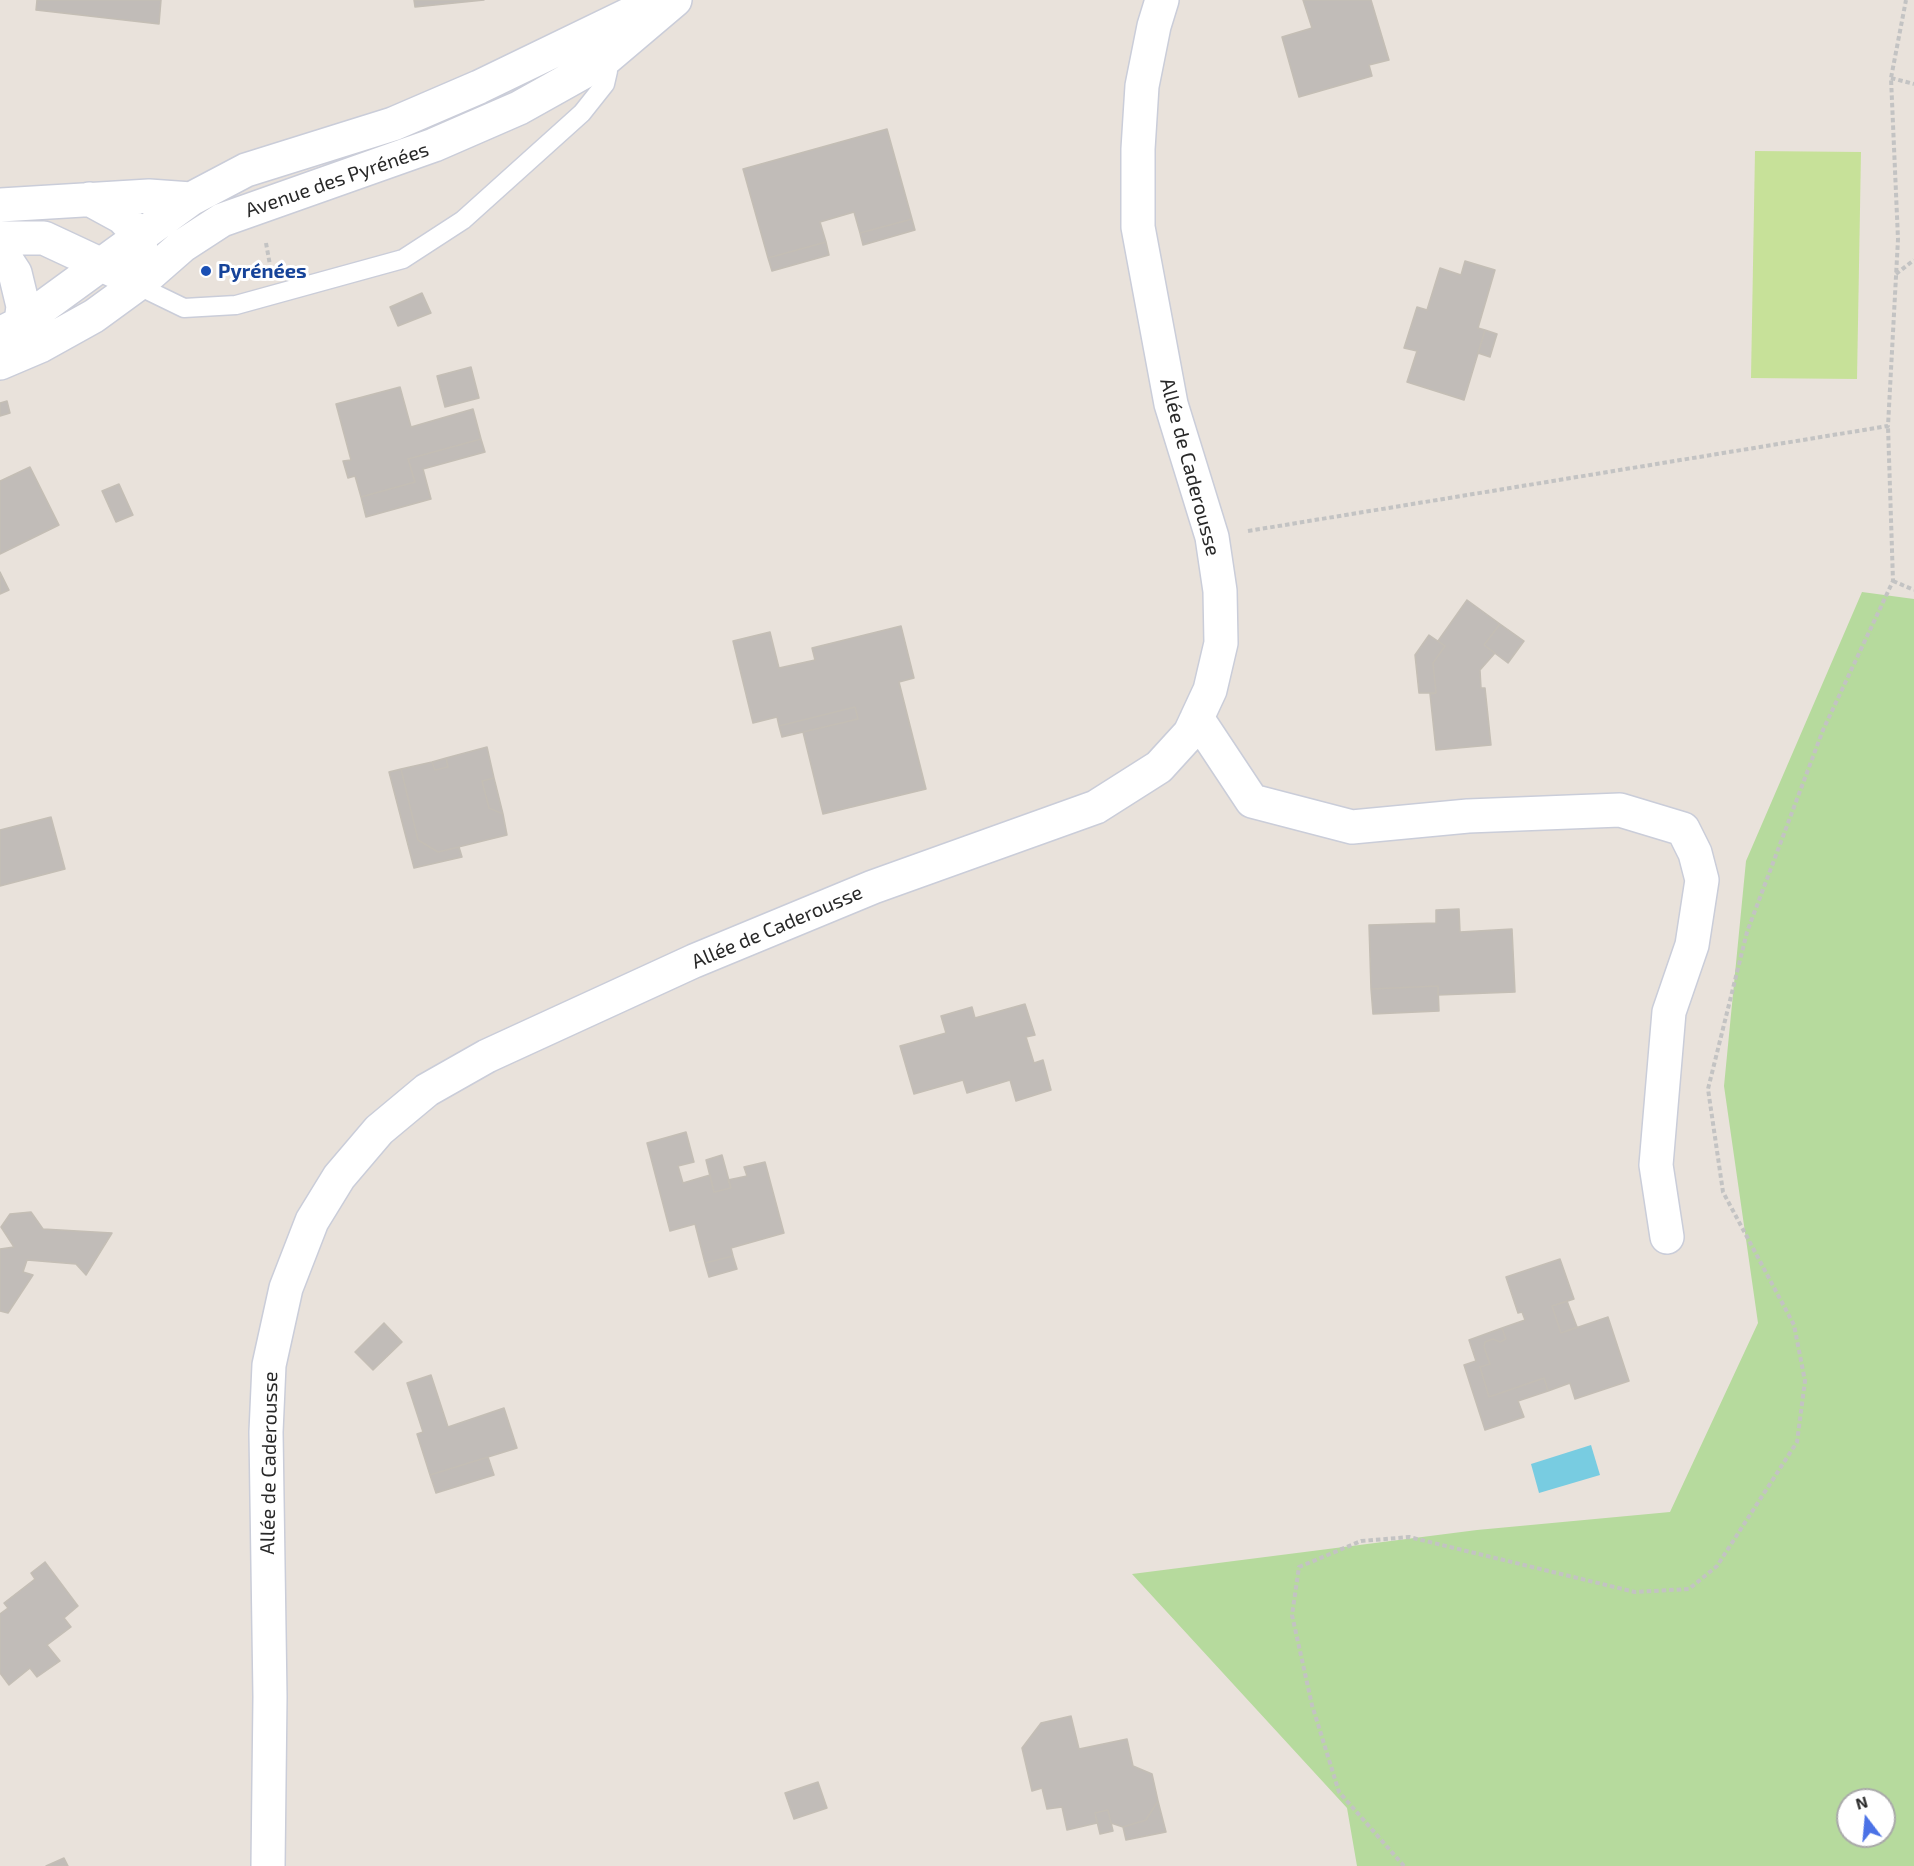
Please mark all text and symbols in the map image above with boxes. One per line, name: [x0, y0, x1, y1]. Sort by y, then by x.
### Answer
street label: Avenue des Pyrénées: [242, 137, 432, 223]
place label: Pyrénées: [218, 259, 307, 283]
marker: Pyrénées: [199, 264, 213, 278]
street label: Allée de Caderousse: [1155, 375, 1225, 559]
street label: Allée de Caderousse: [688, 880, 866, 974]
street label: Allée de Caderousse: [255, 1371, 283, 1555]
north arrow: [1836, 1788, 1896, 1848]
text: N: [1853, 1791, 1870, 1813]

